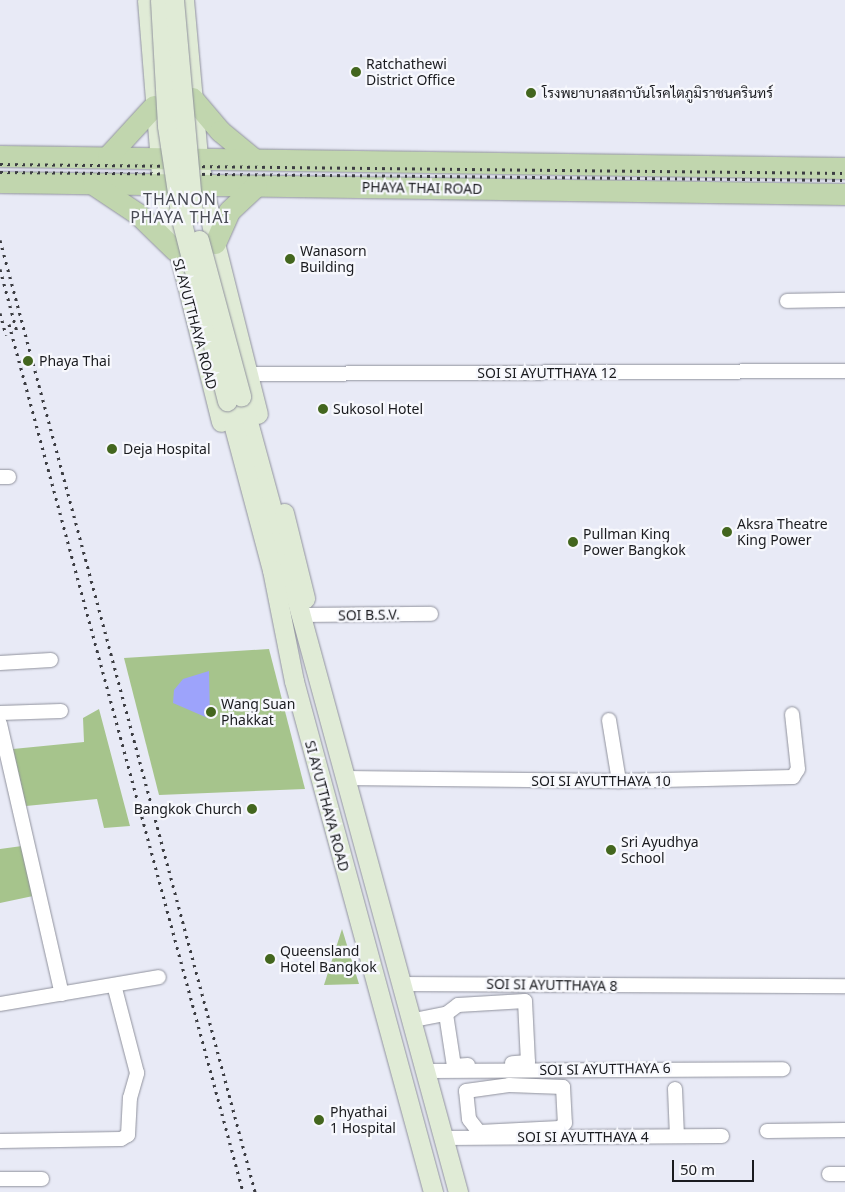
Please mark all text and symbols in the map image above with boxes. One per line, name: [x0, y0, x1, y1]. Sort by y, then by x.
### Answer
place label: Ratchathewi District Office: [366, 56, 455, 88]
marker: Ratchathewi District Office: [350, 66, 362, 78]
place label: โรงพยาบาลสถาบันโรคไตภูมิราชนครินทร์: [542, 85, 773, 101]
marker: โรงพยาบาลสถาบันโรคไตภูมิราชนครินทร์: [524, 86, 538, 100]
street label: PHAYA THAI ROAD: [362, 179, 482, 197]
district label: THANON PHAYA THAI: [129, 189, 231, 227]
place label: Wanasorn Building: [300, 243, 367, 276]
marker: Wanasorn Building: [284, 253, 296, 265]
street label: SI AYUTTHAYA ROAD: [169, 257, 221, 391]
place label: Phaya Thai: [39, 353, 111, 369]
marker: Phaya Thai: [21, 354, 35, 368]
street label: SOI SI AYUTTHAYA 12: [477, 365, 617, 381]
place label: Sukosol Hotel: [333, 401, 423, 417]
marker: Sukosol Hotel: [317, 403, 329, 415]
place label: Deja Hospital: [123, 441, 211, 457]
marker: Deja Hospital: [105, 442, 119, 456]
place label: Aksra Theatre King Power: [737, 516, 828, 548]
place label: Pullman King Power Bangkok: [583, 526, 686, 558]
marker: Aksra Theatre King Power: [721, 526, 733, 538]
marker: Pullman King Power Bangkok: [567, 536, 579, 548]
street label: SOI B.S.V.: [338, 606, 400, 624]
place label: Wang Suan Phakkat: [221, 696, 295, 729]
marker: Wang Suan Phakkat: [205, 706, 217, 718]
street label: SI AYUTTHAYA ROAD: [301, 739, 353, 873]
street label: SOI SI AYUTTHAYA 10: [531, 773, 671, 789]
place label: Bangkok Church: [134, 801, 242, 817]
marker: Bangkok Church: [246, 803, 258, 815]
place label: Sri Ayudhya School: [621, 834, 699, 866]
marker: Sri Ayudhya School: [605, 844, 617, 856]
place label: Queensland Hotel Bangkok: [280, 943, 377, 976]
marker: Queensland Hotel Bangkok: [264, 953, 276, 965]
street label: SOI SI AYUTTHAYA 8: [486, 975, 618, 995]
street label: SOI SI AYUTTHAYA 6: [539, 1059, 671, 1079]
place label: Phyathai 1 Hospital: [330, 1104, 396, 1136]
marker: Phyathai 1 Hospital: [312, 1113, 326, 1127]
street label: SOI SI AYUTTHAYA 4: [517, 1129, 649, 1145]
scale bar: [675, 1150, 758, 1182]
text: 50 m: [680, 1159, 715, 1179]

